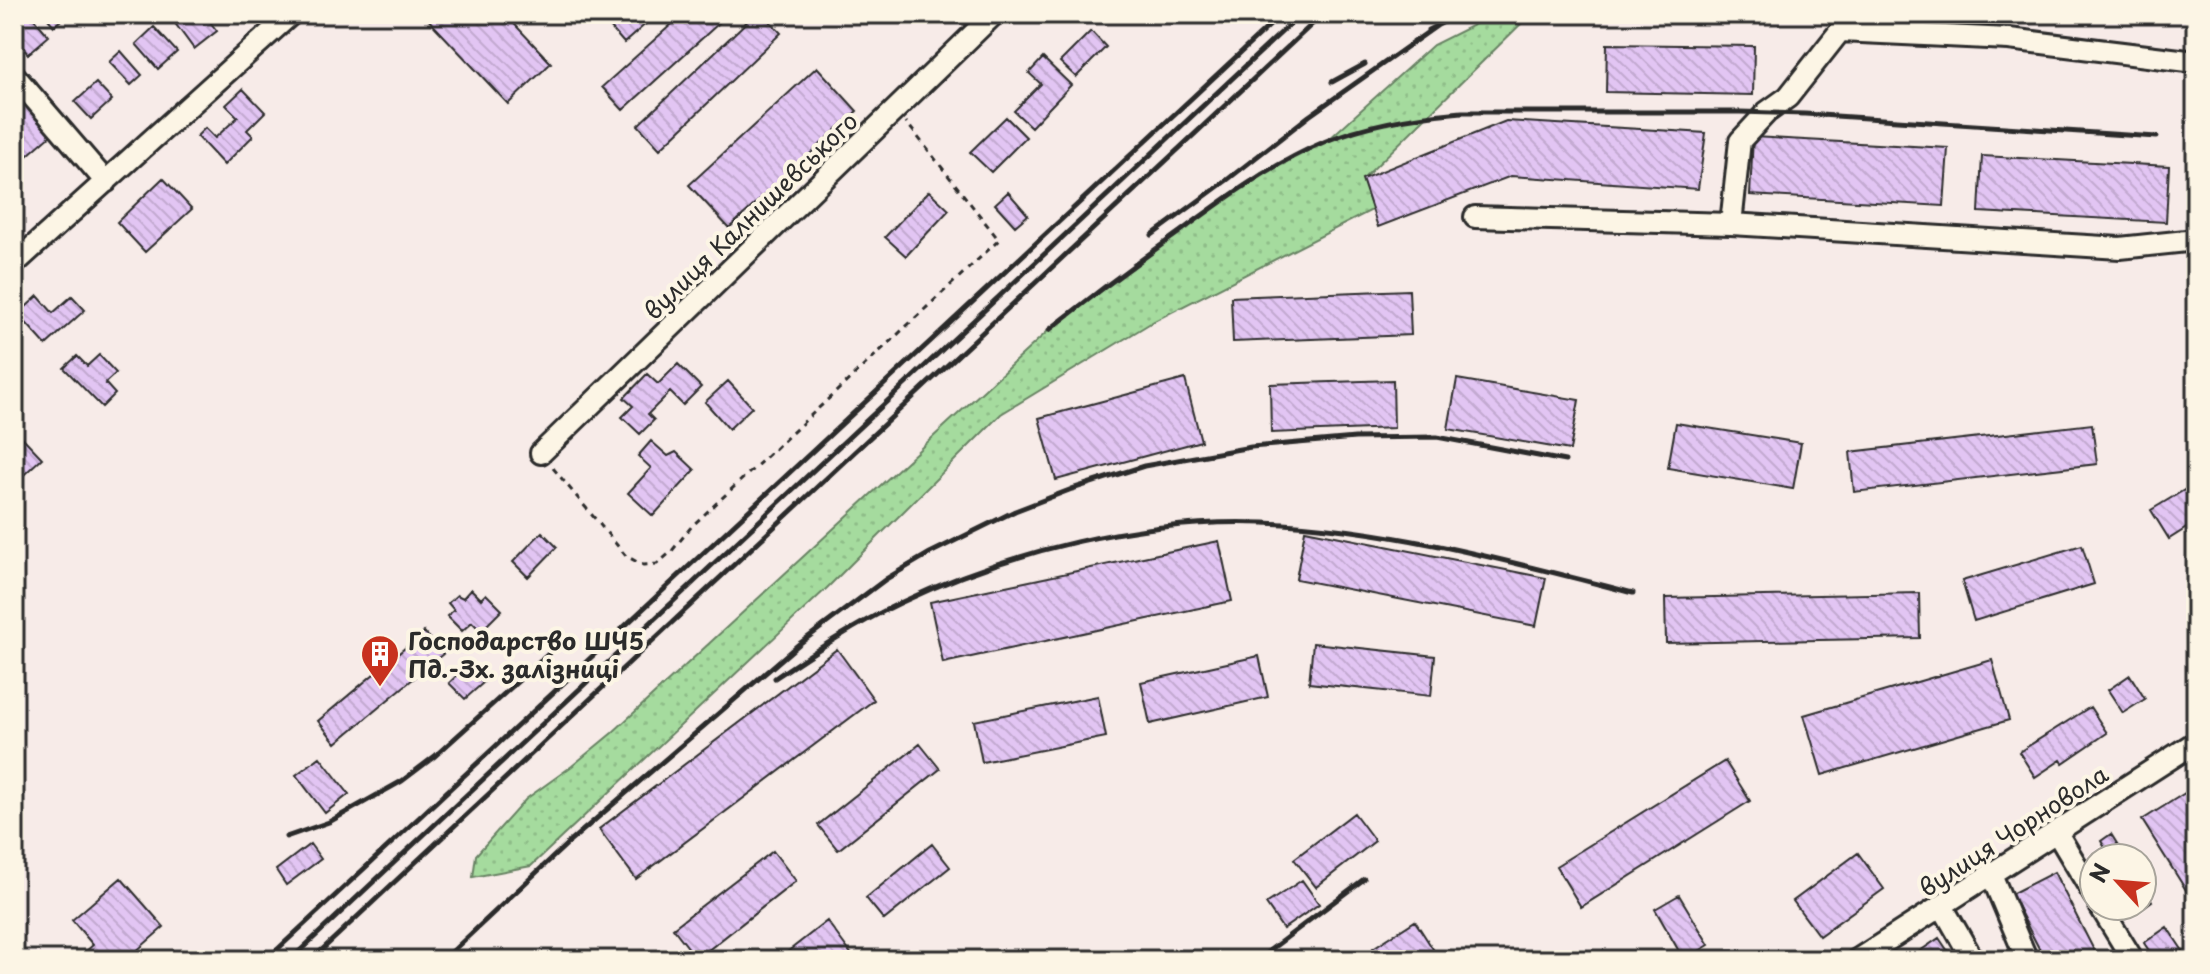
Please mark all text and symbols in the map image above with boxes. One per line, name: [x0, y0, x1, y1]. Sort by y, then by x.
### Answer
street label: вулиця Калнишевського: [635, 103, 865, 327]
place label: Господарство ШЧ5 Пд.-Зх. залізниці: [408, 622, 644, 686]
building icon: Господарство ШЧ5 Пд.-Зх. залізниці: [359, 633, 401, 688]
street label: вулиця Чорновола: [1911, 755, 2115, 905]
north arrow: [2078, 842, 2158, 922]
text: N: [2080, 858, 2117, 888]

